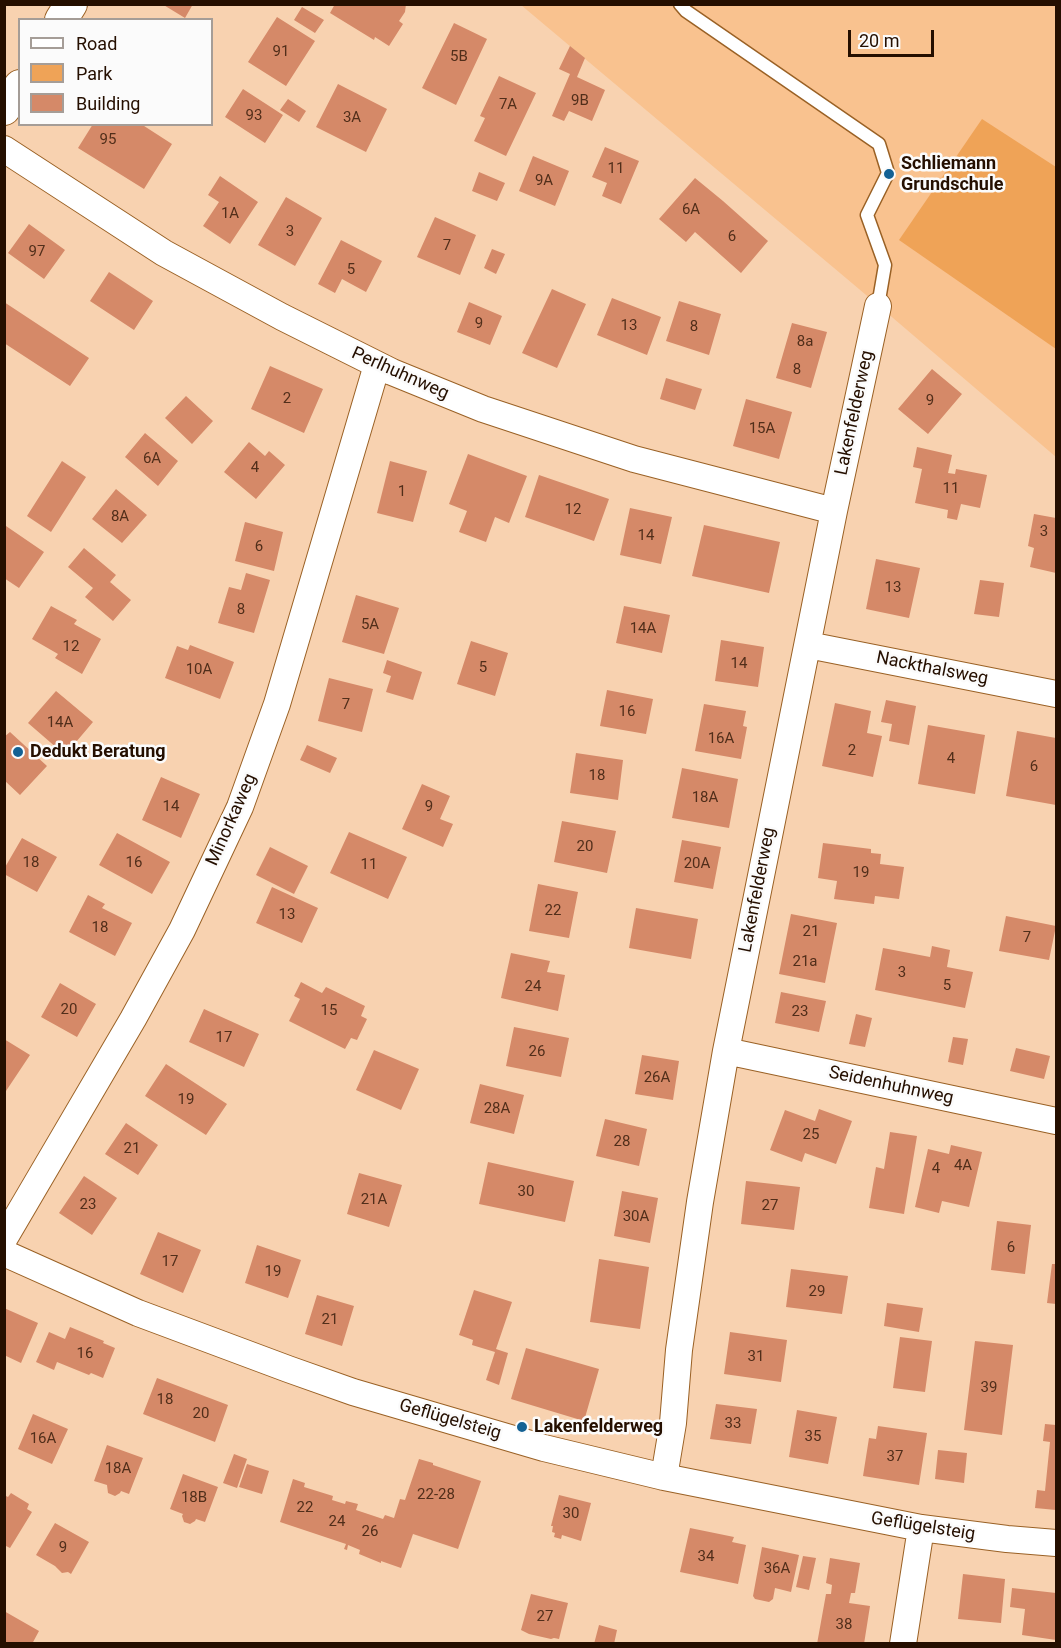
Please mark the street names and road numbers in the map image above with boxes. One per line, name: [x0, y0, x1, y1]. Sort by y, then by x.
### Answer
street label: Perlhuhnweg: [348, 343, 452, 405]
street label: Lakenfelderweg: [831, 349, 879, 477]
street label: Nackthalsweg: [874, 648, 990, 690]
street label: Minorkaweg: [202, 771, 262, 869]
street label: Lakenfelderweg: [735, 826, 781, 954]
street label: Seidenhuhnweg: [827, 1062, 955, 1110]
street label: Geflügelsteig: [396, 1395, 504, 1445]
street label: Geflügelsteig: [869, 1508, 977, 1546]

